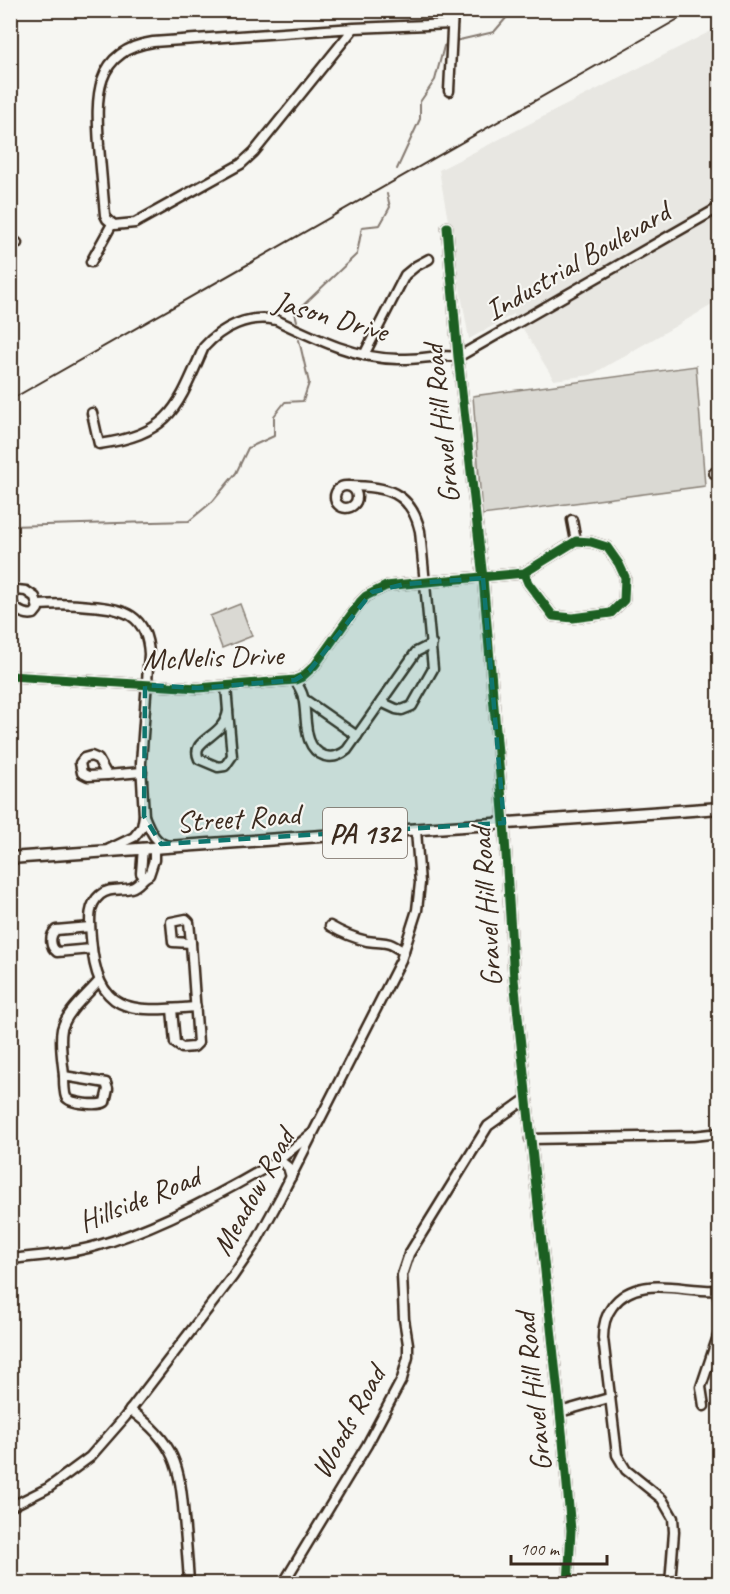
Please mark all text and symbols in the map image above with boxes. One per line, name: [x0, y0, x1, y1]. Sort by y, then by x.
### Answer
street label: Industrial Boulevard: [478, 191, 680, 329]
street label: Jason Drive: [268, 281, 395, 351]
street label: Gravel Hill Road: [413, 338, 468, 505]
street label: McNelis Drive: [142, 635, 286, 678]
street label: Street Road: [175, 794, 305, 841]
road number: PA 132: [323, 808, 407, 858]
street label: Gravel Hill Road: [461, 822, 511, 988]
street label: Meadow Road: [203, 1118, 305, 1262]
street label: Hillside Road: [73, 1156, 209, 1241]
street label: Gravel Hill Road: [505, 1306, 560, 1473]
street label: Woods Road: [302, 1356, 396, 1485]
scale bar: [511, 1528, 607, 1566]
text: 100 m: [520, 1538, 561, 1560]

